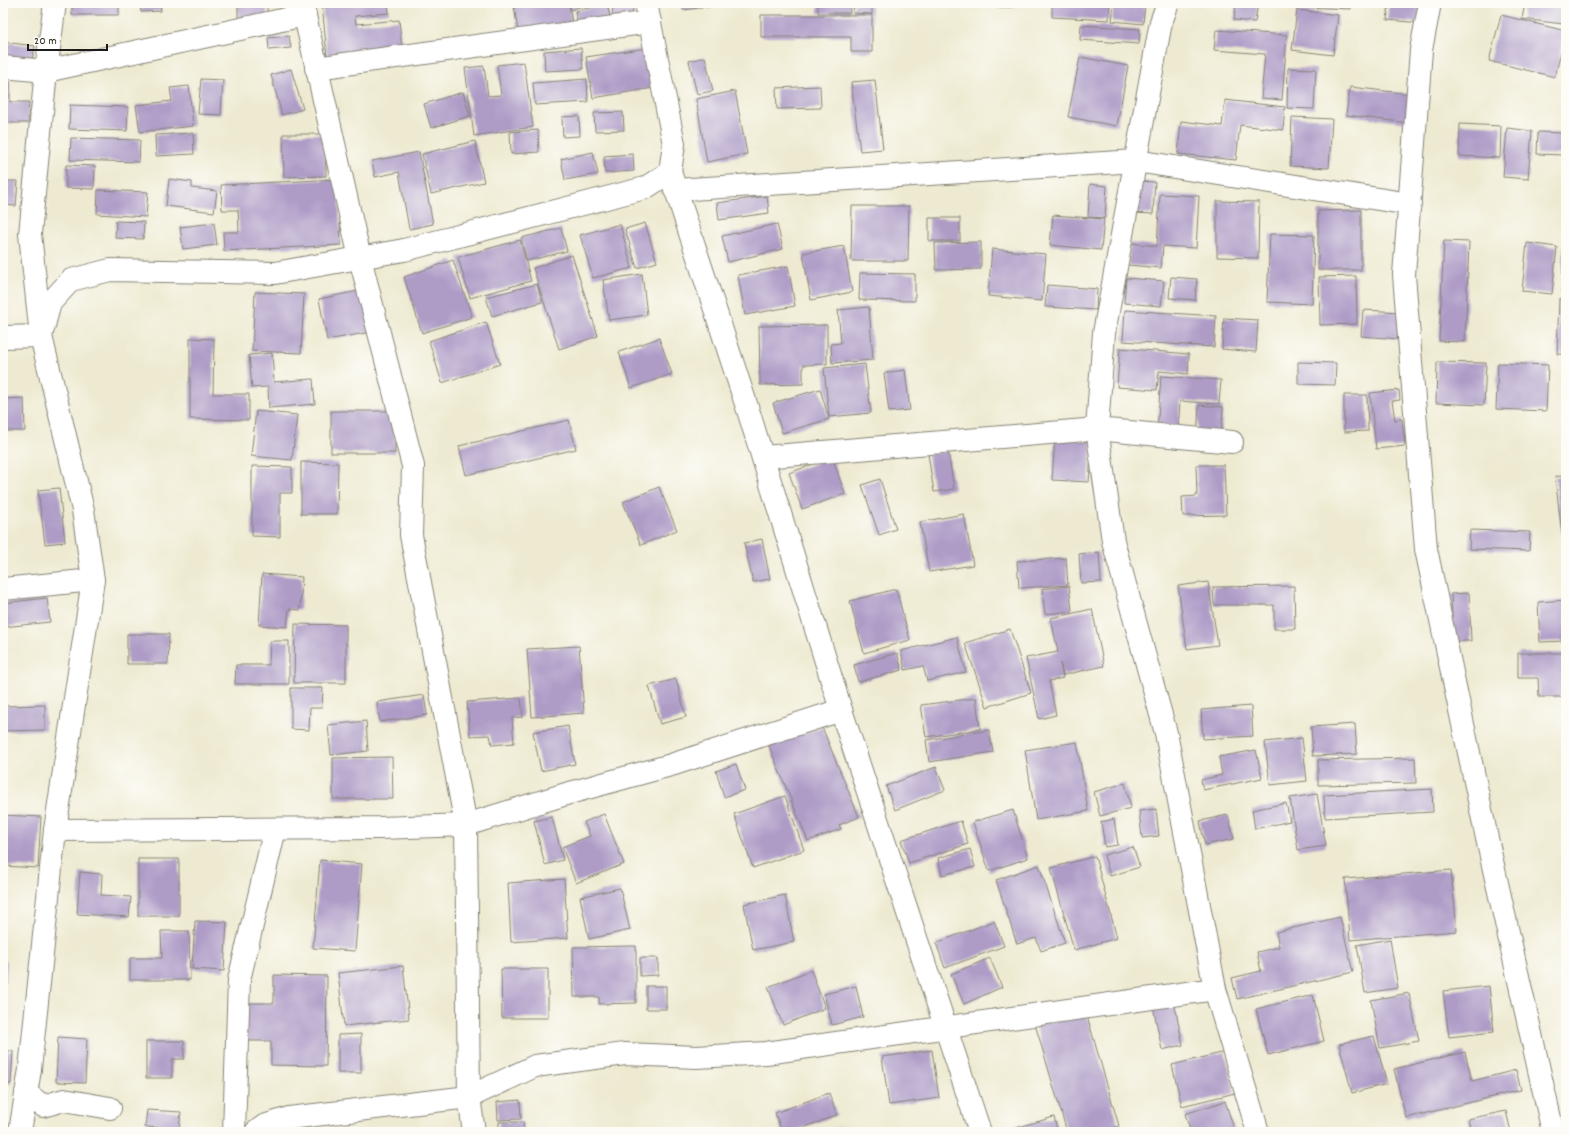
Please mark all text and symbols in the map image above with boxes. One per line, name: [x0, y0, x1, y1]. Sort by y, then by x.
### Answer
scale bar: [28, 26, 107, 52]
text: 20 m: [34, 33, 57, 50]

